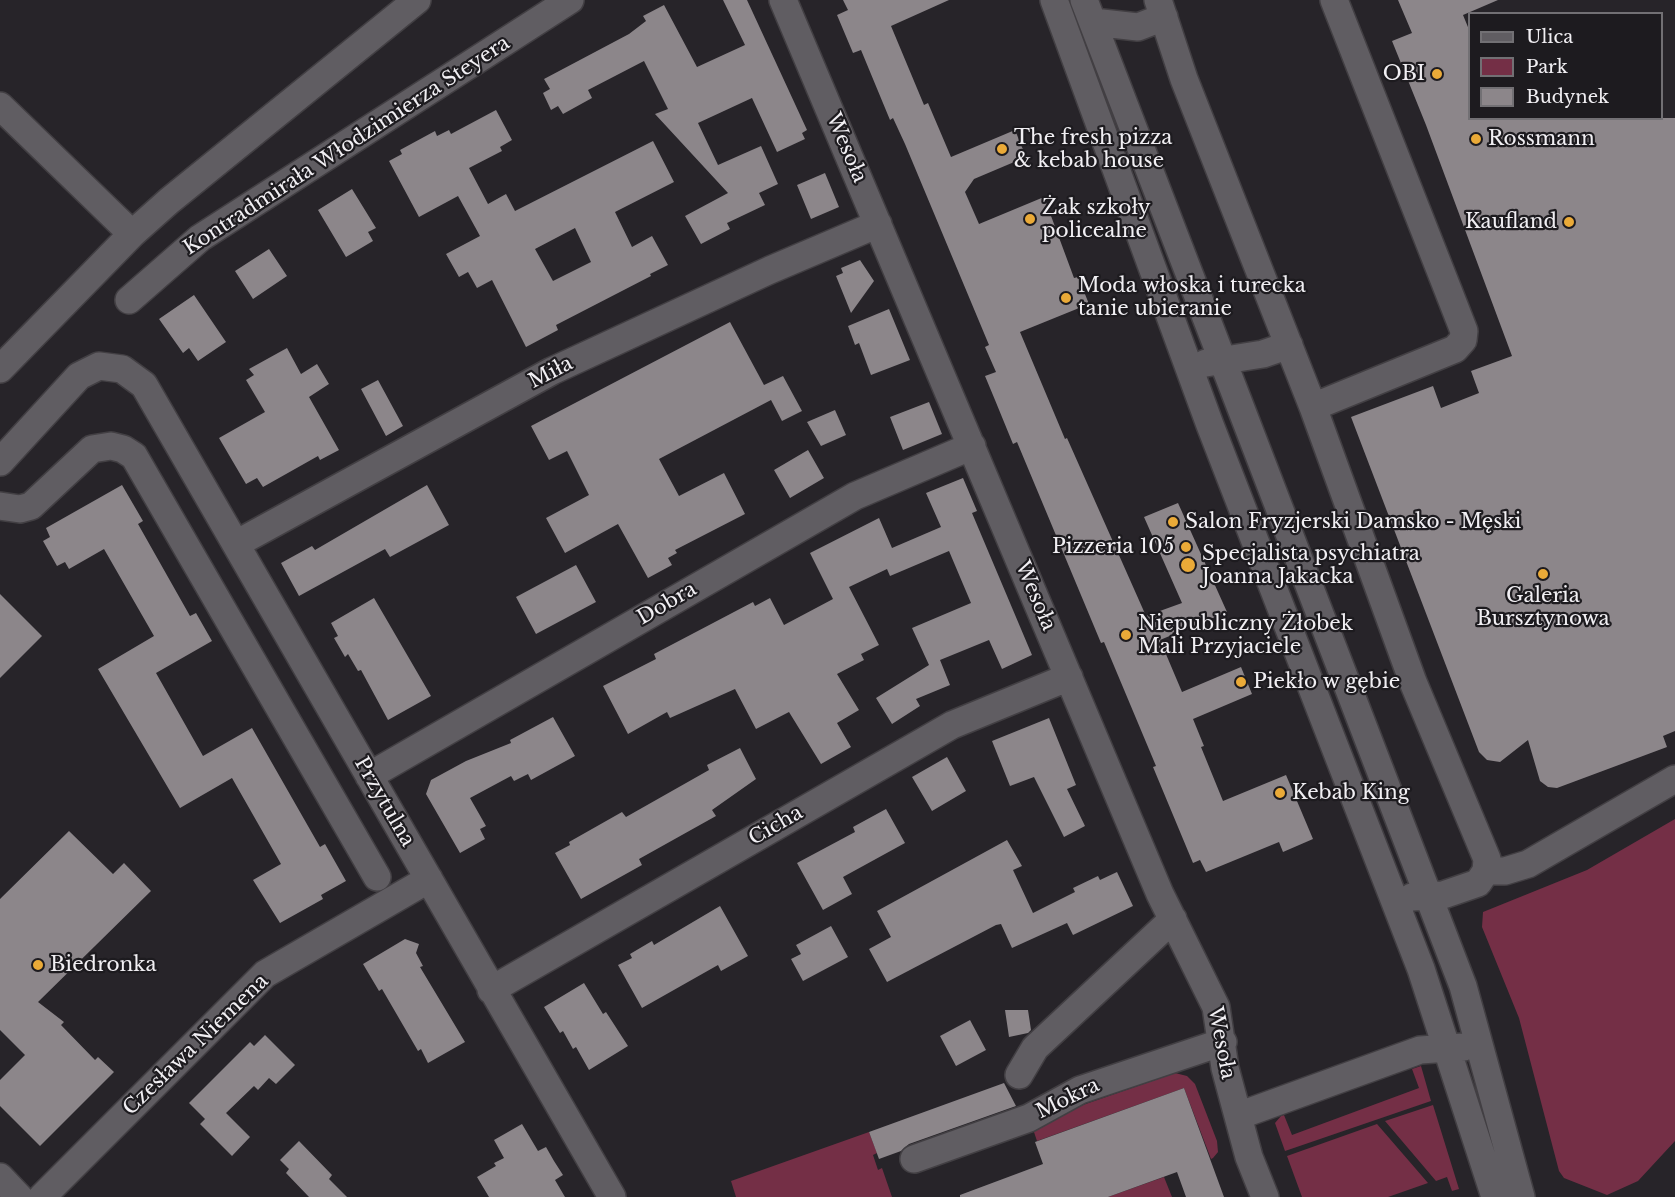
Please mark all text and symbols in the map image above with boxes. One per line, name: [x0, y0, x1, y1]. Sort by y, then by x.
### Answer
legend: [1468, 12, 1663, 120]
text: Ulica: [1526, 26, 1573, 48]
street label: Kontradmirała Włodzimierza Steyera: [179, 31, 515, 261]
text: Park: [1526, 56, 1568, 78]
place label: OBI: [1383, 62, 1425, 86]
marker: OBI: [1430, 67, 1444, 81]
text: Budynek: [1526, 86, 1609, 108]
street label: Wesoła: [821, 110, 871, 186]
place label: The fresh pizza & kebab house: [1014, 126, 1172, 173]
place label: Rossmann: [1488, 127, 1595, 151]
marker: Rossmann: [1469, 132, 1483, 146]
marker: The fresh pizza & kebab house: [995, 142, 1009, 156]
place label: Żak szkoły policealne: [1042, 196, 1151, 243]
place label: Kaufland: [1465, 210, 1557, 234]
marker: Żak szkoły policealne: [1023, 212, 1037, 226]
marker: Kaufland: [1562, 215, 1576, 229]
place label: Moda włoska i turecka tanie ubieranie: [1078, 274, 1306, 321]
marker: Moda włoska i turecka tanie ubieranie: [1059, 291, 1073, 305]
street label: Miła: [525, 352, 577, 394]
place label: Salon Fryzjerski Damsko - Męski: [1185, 510, 1521, 534]
marker: Salon Fryzjerski Damsko - Męski: [1166, 515, 1180, 529]
place label: Pizzeria 105: [1052, 535, 1174, 559]
marker: Pizzeria 105: [1179, 540, 1193, 554]
place label: Specjalista psychiatra Joanna Jakacka: [1202, 542, 1420, 589]
marker: Specjalista psychiatra Joanna Jakacka: [1179, 556, 1197, 574]
street label: Wesoła: [1010, 558, 1060, 634]
marker: Galeria Bursztynowa: [1536, 567, 1550, 581]
street label: Dobra: [633, 577, 701, 631]
place label: Galeria Bursztynowa: [1476, 584, 1610, 631]
place label: Niepubliczny Żłobek Mali Przyjaciele: [1138, 612, 1353, 659]
marker: Niepubliczny Żłobek Mali Przyjaciele: [1119, 628, 1133, 642]
place label: Piekło w gębie: [1253, 670, 1400, 694]
marker: Piekło w gębie: [1234, 675, 1248, 689]
street label: Przytulna: [349, 753, 419, 851]
place label: Kebab King: [1292, 781, 1410, 805]
marker: Kebab King: [1273, 786, 1287, 800]
street label: Cicha: [745, 801, 807, 851]
place label: Biedronka: [50, 953, 157, 977]
marker: Biedronka: [31, 958, 45, 972]
street label: Czesława Niemena: [118, 970, 274, 1120]
street label: Wesoła: [1202, 1005, 1240, 1081]
street label: Mokra: [1033, 1073, 1103, 1125]

